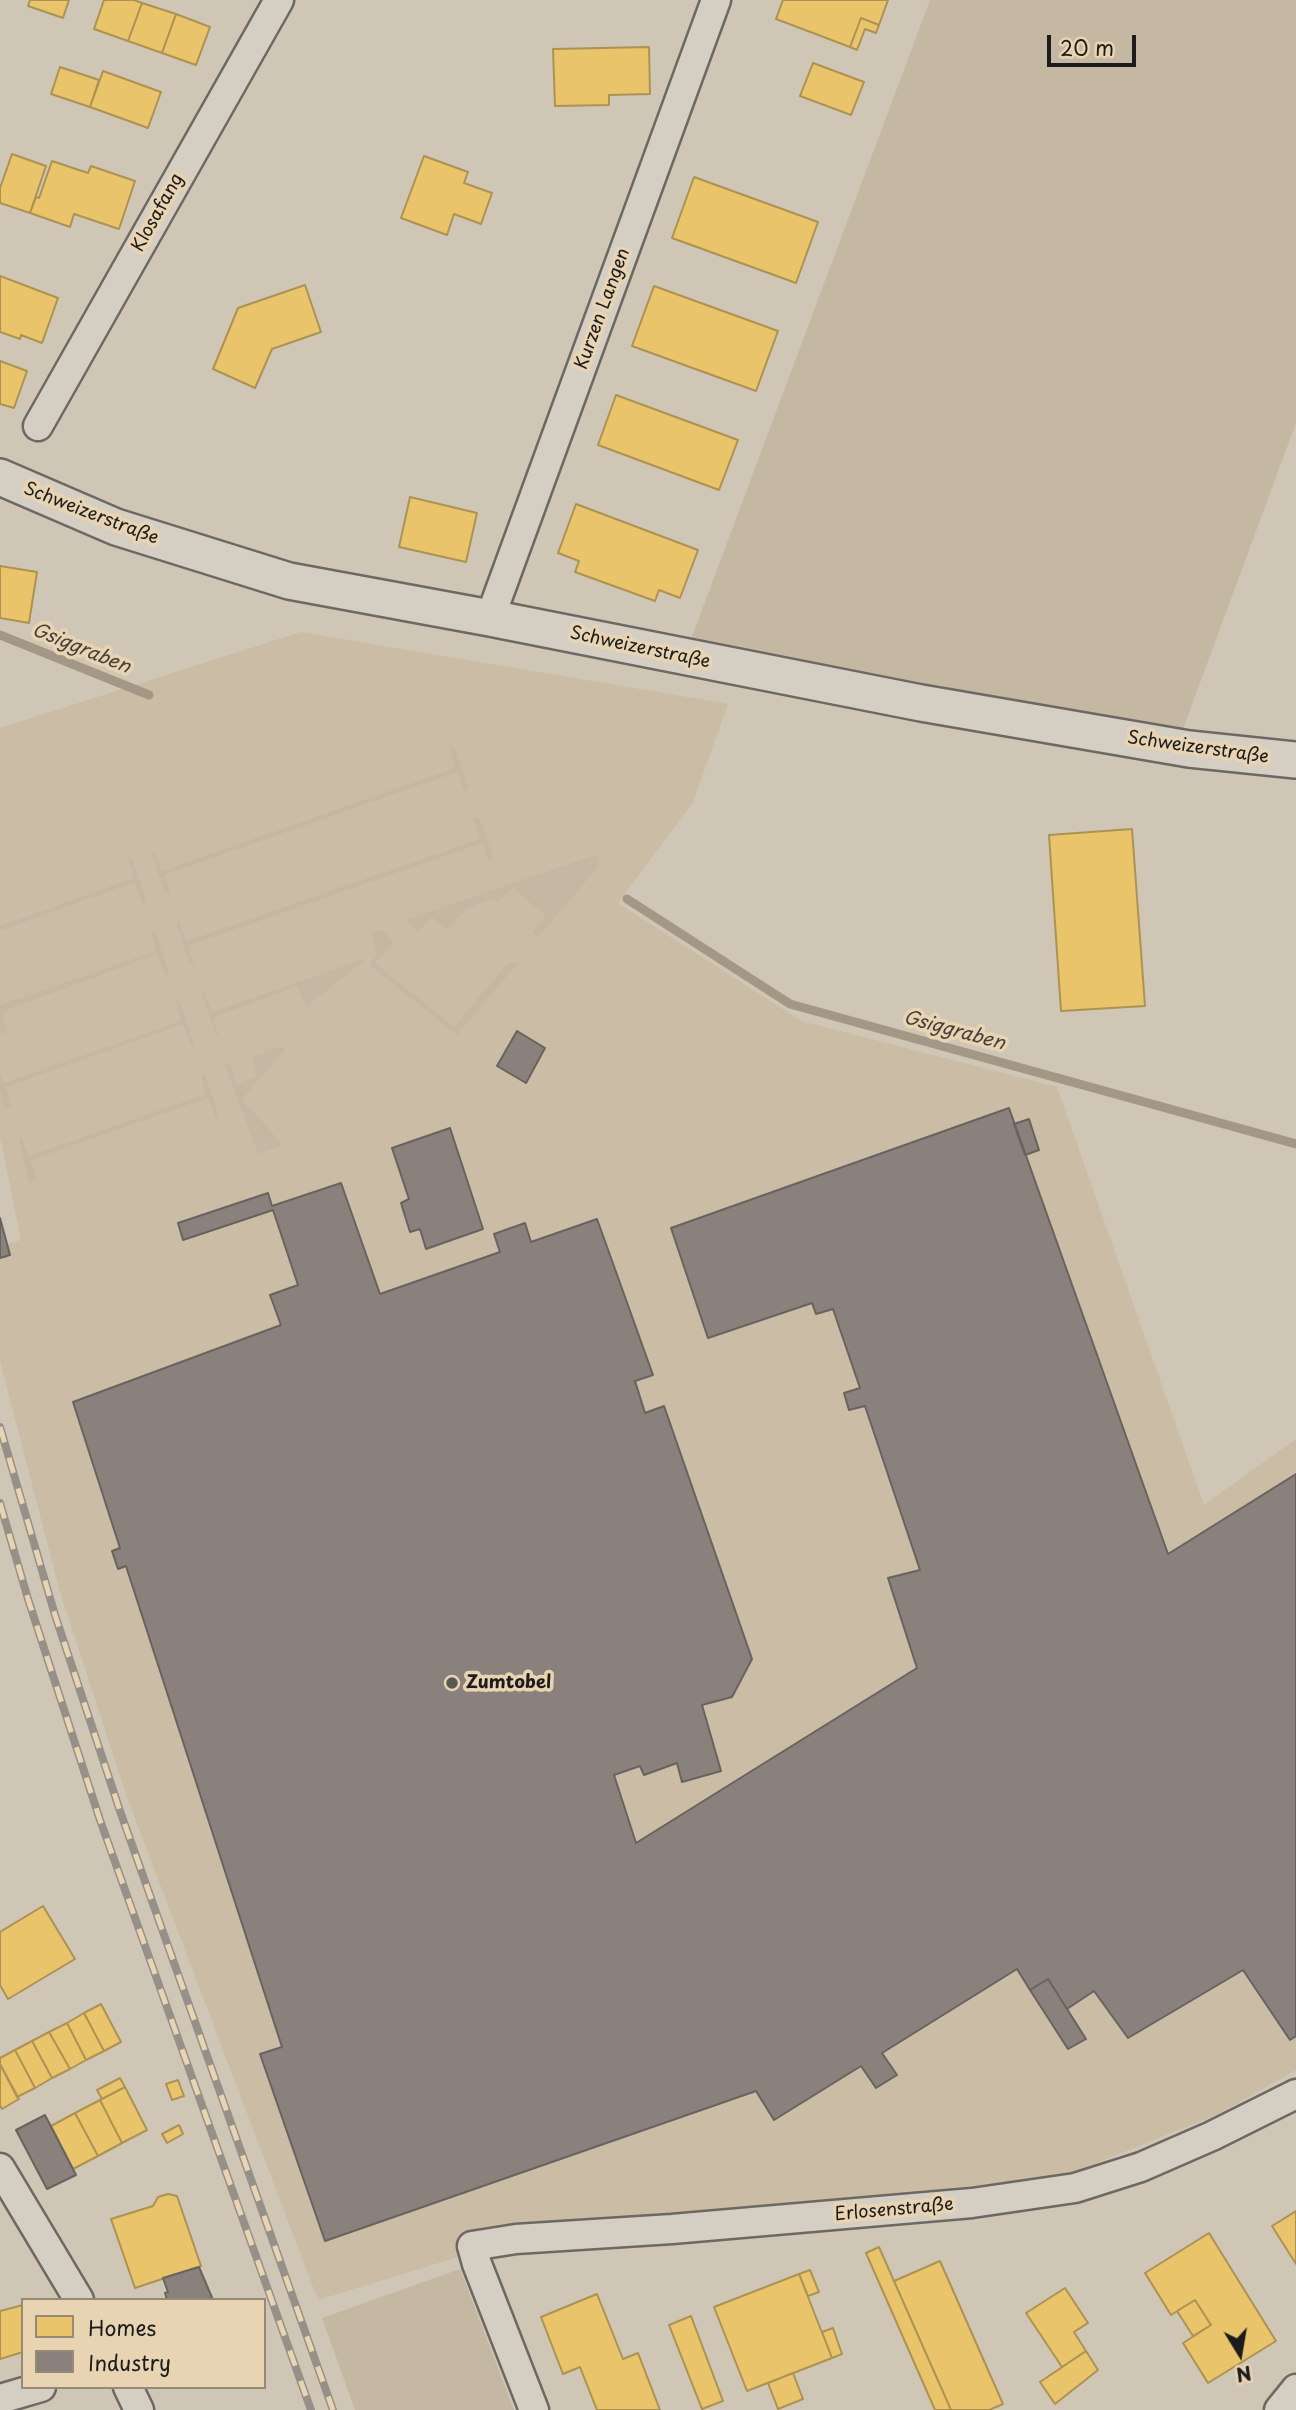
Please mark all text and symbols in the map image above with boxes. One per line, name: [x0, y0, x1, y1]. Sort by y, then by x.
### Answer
scale bar: [1051, 21, 1140, 65]
text: 20 m: [1060, 31, 1114, 63]
street label: Klosafang: [128, 170, 188, 256]
street label: Kurzen Langen: [571, 245, 635, 373]
street label: Schweizerstraße: [20, 478, 162, 550]
water label: Gsiggraben: [28, 619, 134, 679]
street label: Schweizerstraße: [568, 623, 712, 673]
street label: Schweizerstraße: [1126, 727, 1270, 769]
water label: Gsiggraben: [901, 1007, 1007, 1055]
place label: Zumtobel: [466, 1672, 551, 1694]
marker: Zumtobel: [444, 1675, 460, 1691]
street label: Erlosenstraße: [834, 2194, 954, 2226]
legend: [21, 2298, 266, 2389]
text: Homes: [88, 2311, 156, 2343]
north arrow: [1205, 2319, 1275, 2389]
text: Industry: [88, 2346, 171, 2378]
text: N: [1234, 2359, 1254, 2390]

